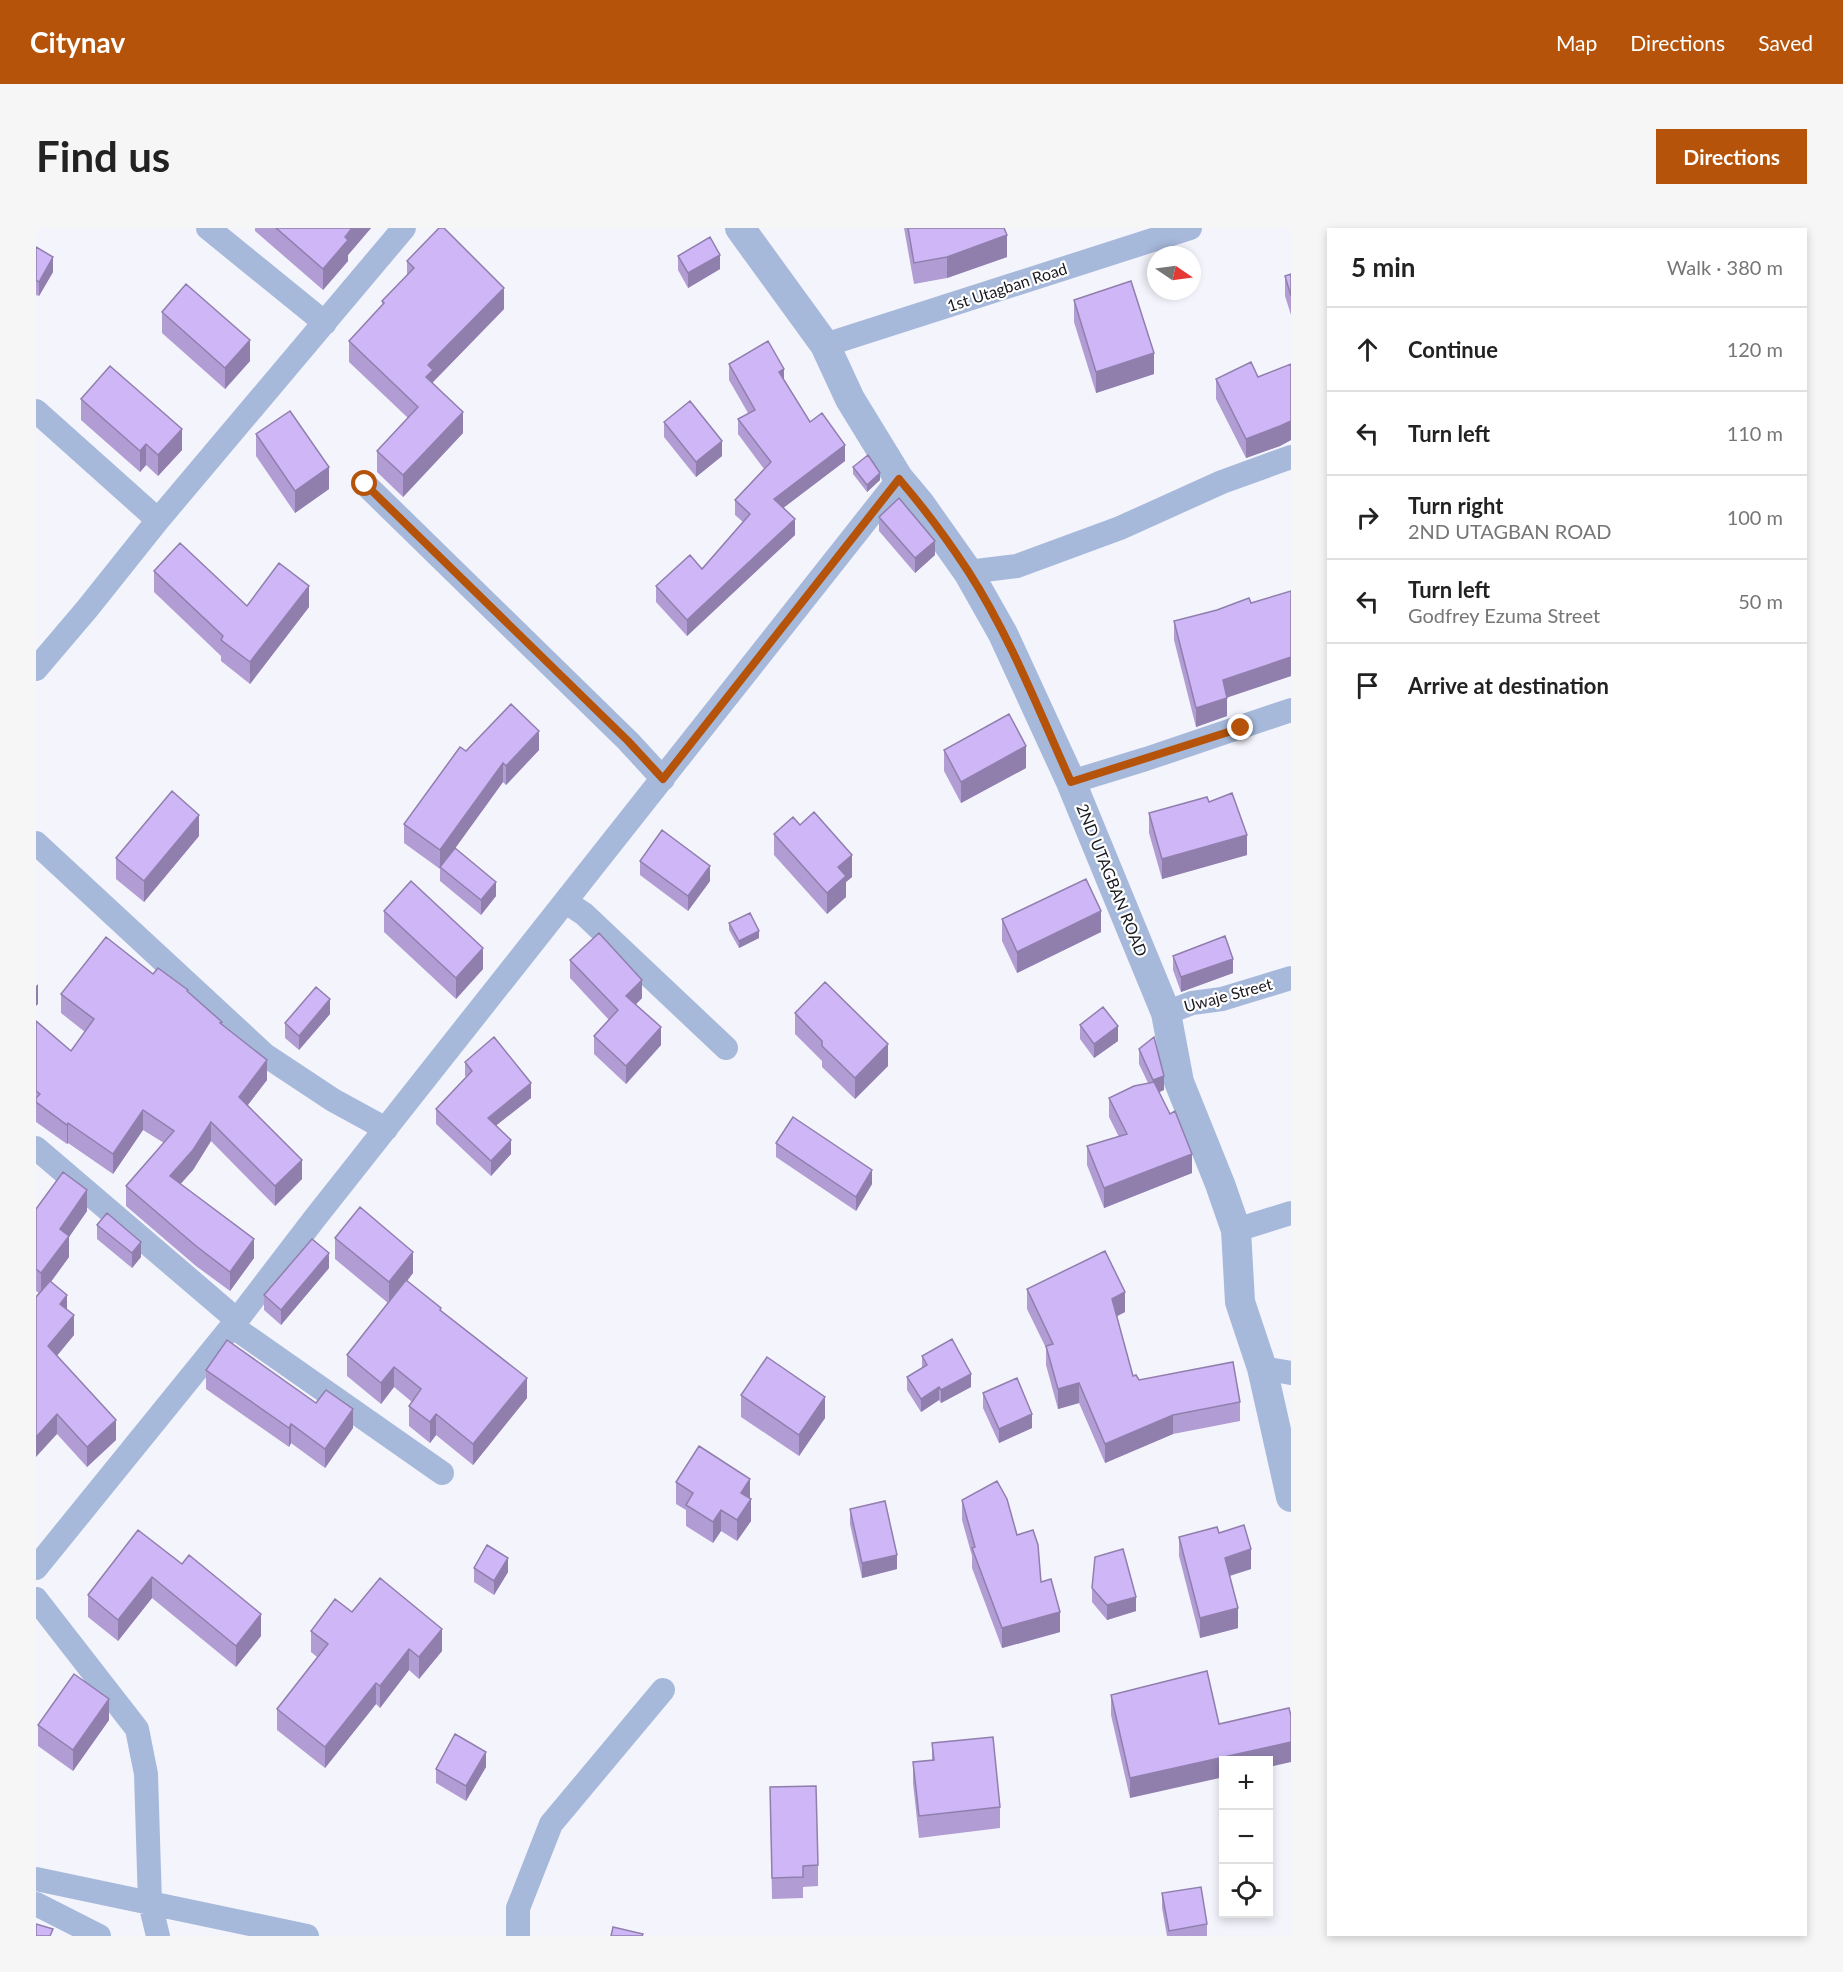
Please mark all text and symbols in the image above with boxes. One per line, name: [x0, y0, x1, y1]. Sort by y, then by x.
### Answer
text: Citynav: [30, 25, 125, 59]
text: Map: [1556, 30, 1597, 55]
text: Directions: [1630, 30, 1725, 55]
text: Saved: [1758, 30, 1813, 55]
button: Directions: [1656, 129, 1807, 184]
text: Find us: [36, 131, 170, 181]
north arrow: [1147, 246, 1201, 300]
text: 5 min: [1351, 251, 1415, 283]
text: Walk · 380 m: [1667, 255, 1783, 279]
street label: 1st Utagban Road: [944, 258, 1069, 315]
icon: ahead: [1351, 333, 1384, 366]
text: Continue: [1408, 336, 1498, 363]
text: 120 m: [1727, 337, 1783, 361]
icon: left: [1351, 417, 1384, 450]
text: Turn left: [1408, 420, 1490, 447]
text: 110 m: [1727, 421, 1783, 445]
route start: [351, 470, 377, 496]
text: Turn right: [1408, 492, 1503, 519]
icon: right: [1351, 501, 1384, 534]
text: 100 m: [1727, 505, 1783, 529]
text: 2ND UTAGBAN ROAD: [1408, 519, 1612, 543]
text: Turn left: [1408, 576, 1490, 603]
icon: left: [1351, 585, 1384, 618]
text: 50 m: [1738, 589, 1783, 613]
text: Godfrey Ezuma Street: [1408, 603, 1600, 627]
icon: arrive: [1351, 669, 1384, 702]
text: Arrive at destination: [1408, 672, 1609, 699]
route end: [1227, 714, 1253, 740]
street label: 2ND UTAGBAN ROAD: [1073, 801, 1152, 959]
street label: Uwaje Street: [1182, 974, 1274, 1015]
map controls: [1219, 1756, 1273, 1918]
button: +: [1219, 1756, 1273, 1810]
button: −: [1219, 1810, 1273, 1864]
button: locate: [1219, 1864, 1273, 1918]

